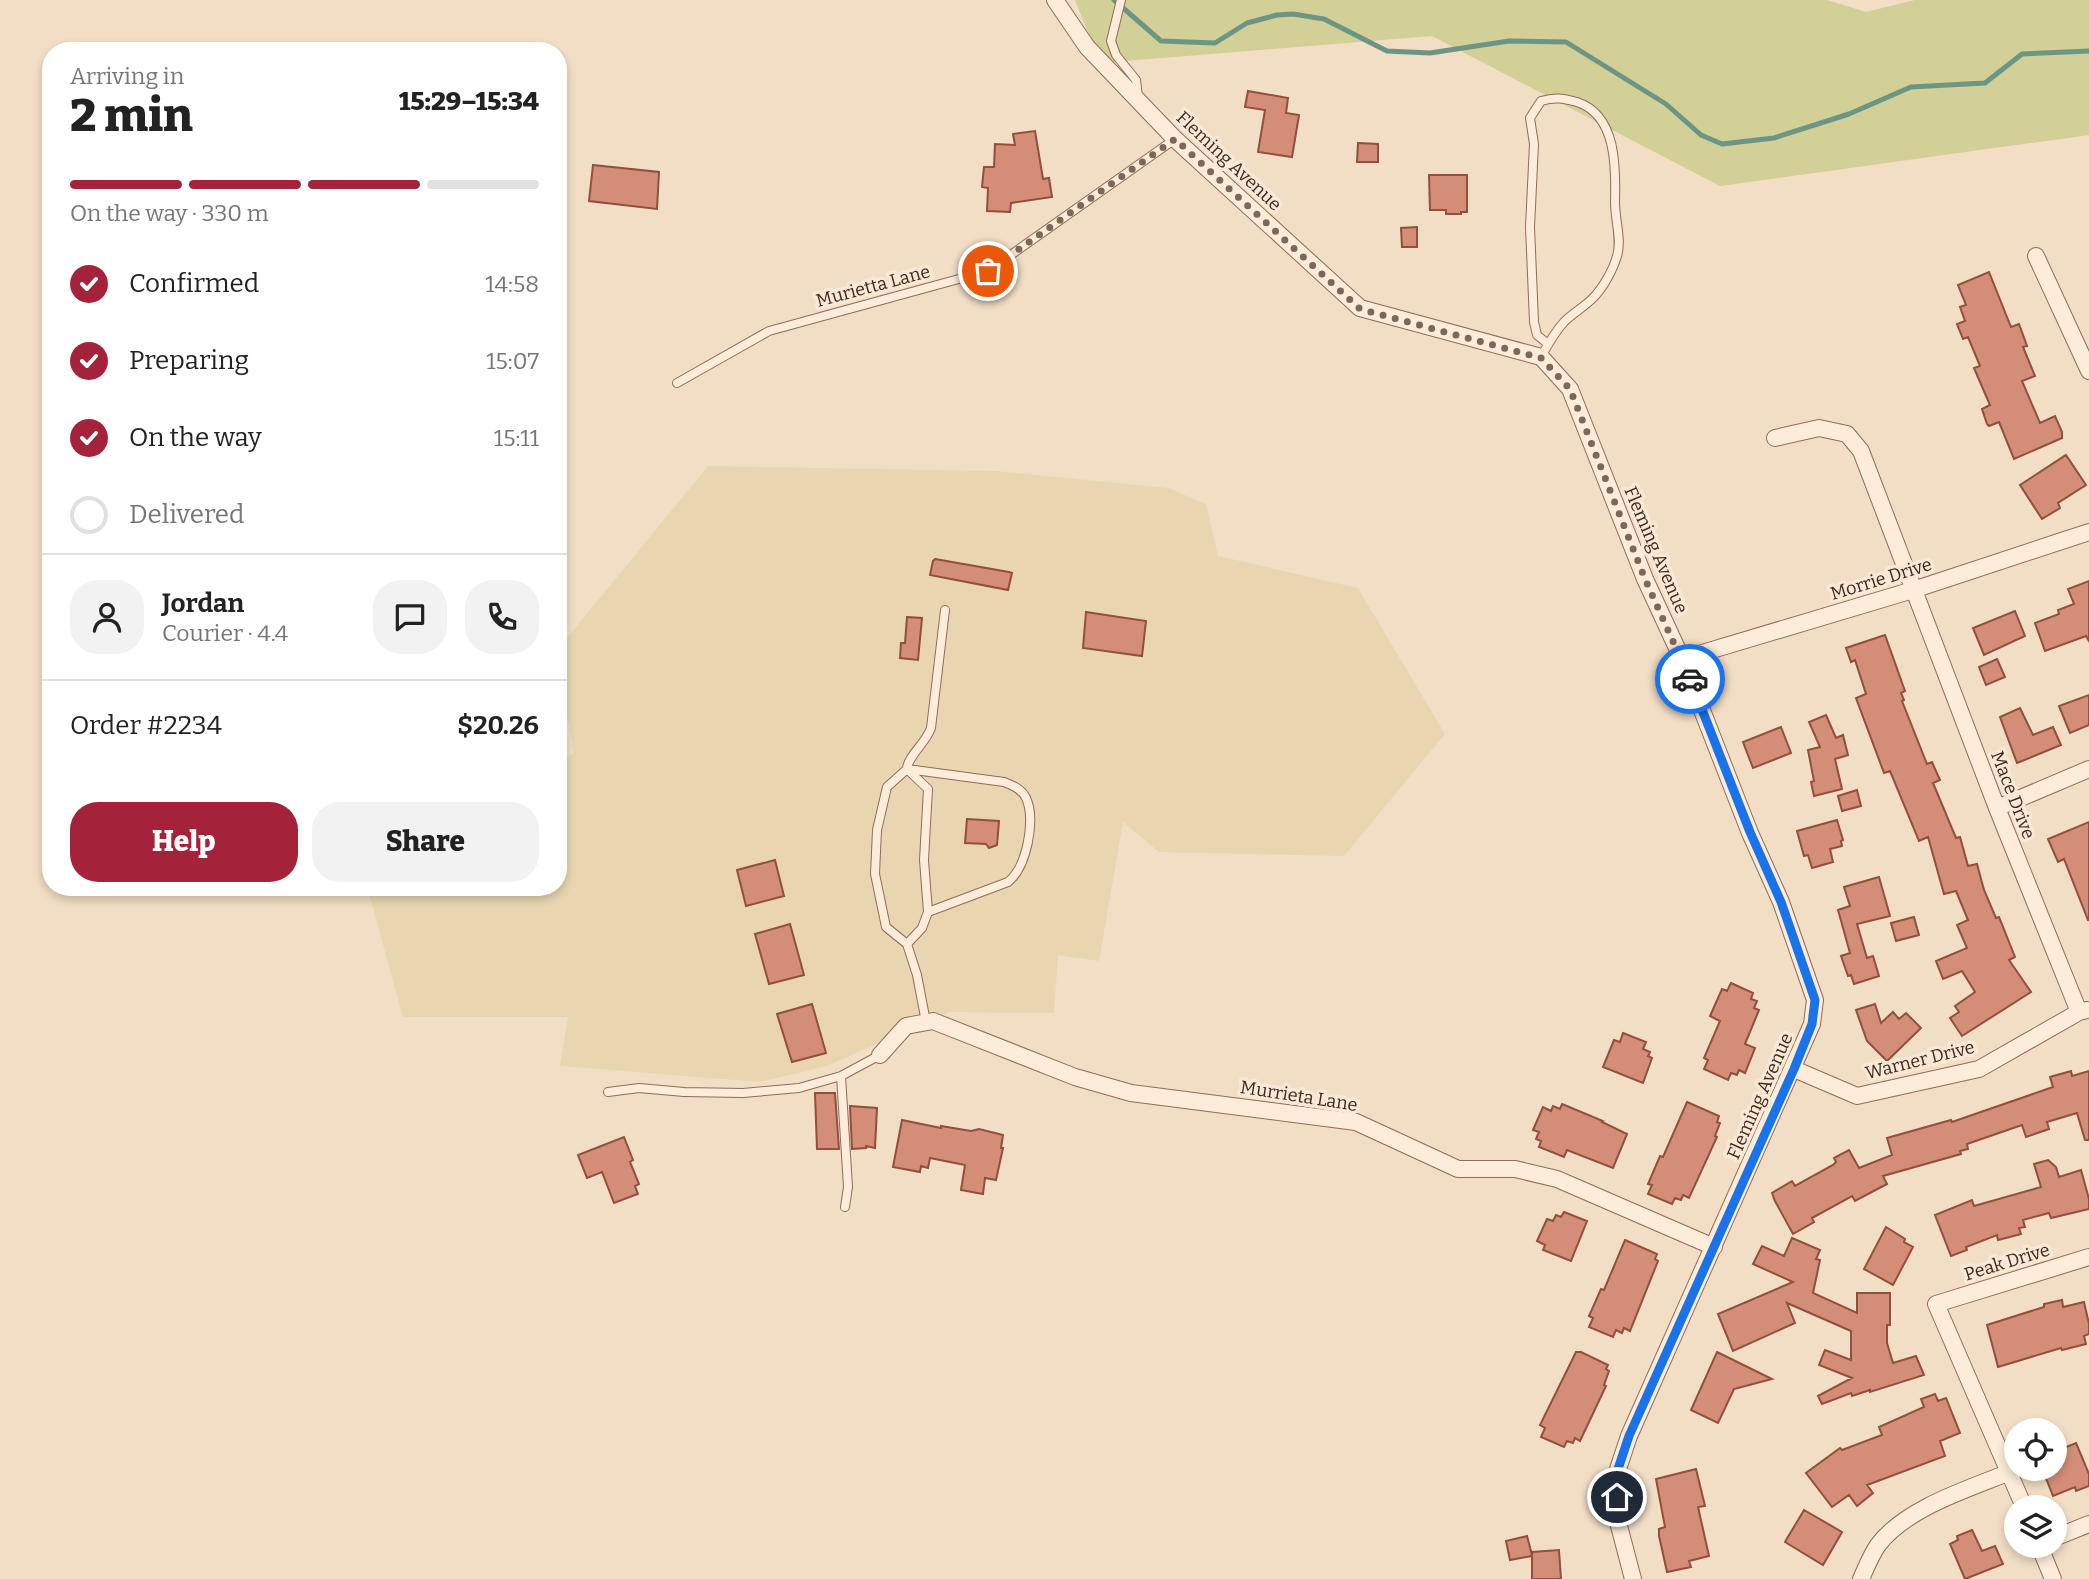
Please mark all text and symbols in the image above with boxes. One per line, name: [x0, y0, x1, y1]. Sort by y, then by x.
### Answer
text: Arriving in: [70, 62, 184, 90]
text: 15:29–15:34: [399, 86, 539, 117]
text: 2 min: [70, 88, 193, 143]
street label: Fleming Avenue: [1172, 107, 1286, 215]
text: On the way · 330 m: [70, 199, 269, 227]
pin: [958, 241, 1018, 301]
icon: bag: [969, 252, 1007, 290]
street label: Murietta Lane: [814, 260, 932, 312]
icon: check: [70, 265, 108, 303]
text: Confirmed: [129, 268, 259, 299]
text: 14:58: [485, 270, 539, 298]
icon: check: [70, 342, 108, 380]
text: Preparing: [129, 345, 249, 376]
text: 15:07: [486, 347, 539, 375]
icon: check: [70, 419, 108, 457]
text: On the way: [129, 422, 262, 453]
text: 15:11: [494, 424, 539, 452]
street label: Fleming Avenue: [1619, 483, 1693, 617]
text: Delivered: [129, 499, 244, 530]
street label: Morrie Drive: [1828, 553, 1934, 605]
button: person: [70, 580, 144, 654]
button: chat: [373, 580, 447, 654]
button: phone: [465, 580, 539, 654]
text: Jordan: [162, 588, 244, 619]
text: Courier · 4.4: [162, 619, 288, 647]
courier: [1655, 644, 1725, 714]
icon: car: [1671, 660, 1709, 698]
text: Order #2234: [70, 710, 222, 741]
text: $20.26: [457, 710, 539, 741]
street label: Mace Drive: [1986, 748, 2040, 842]
button: Help: [70, 802, 298, 882]
button: Share: [312, 802, 539, 882]
street label: Fleming Avenue: [1722, 1029, 1798, 1163]
street label: Warner Drive: [1863, 1036, 1977, 1084]
street label: Murrieta Lane: [1239, 1076, 1359, 1116]
street label: Peak Drive: [1962, 1239, 2052, 1285]
map controls: [2004, 1418, 2067, 1558]
button: locate: [2004, 1418, 2067, 1481]
pin: [1587, 1467, 1647, 1527]
icon: home: [1598, 1478, 1636, 1516]
button: layers: [2004, 1495, 2067, 1558]

